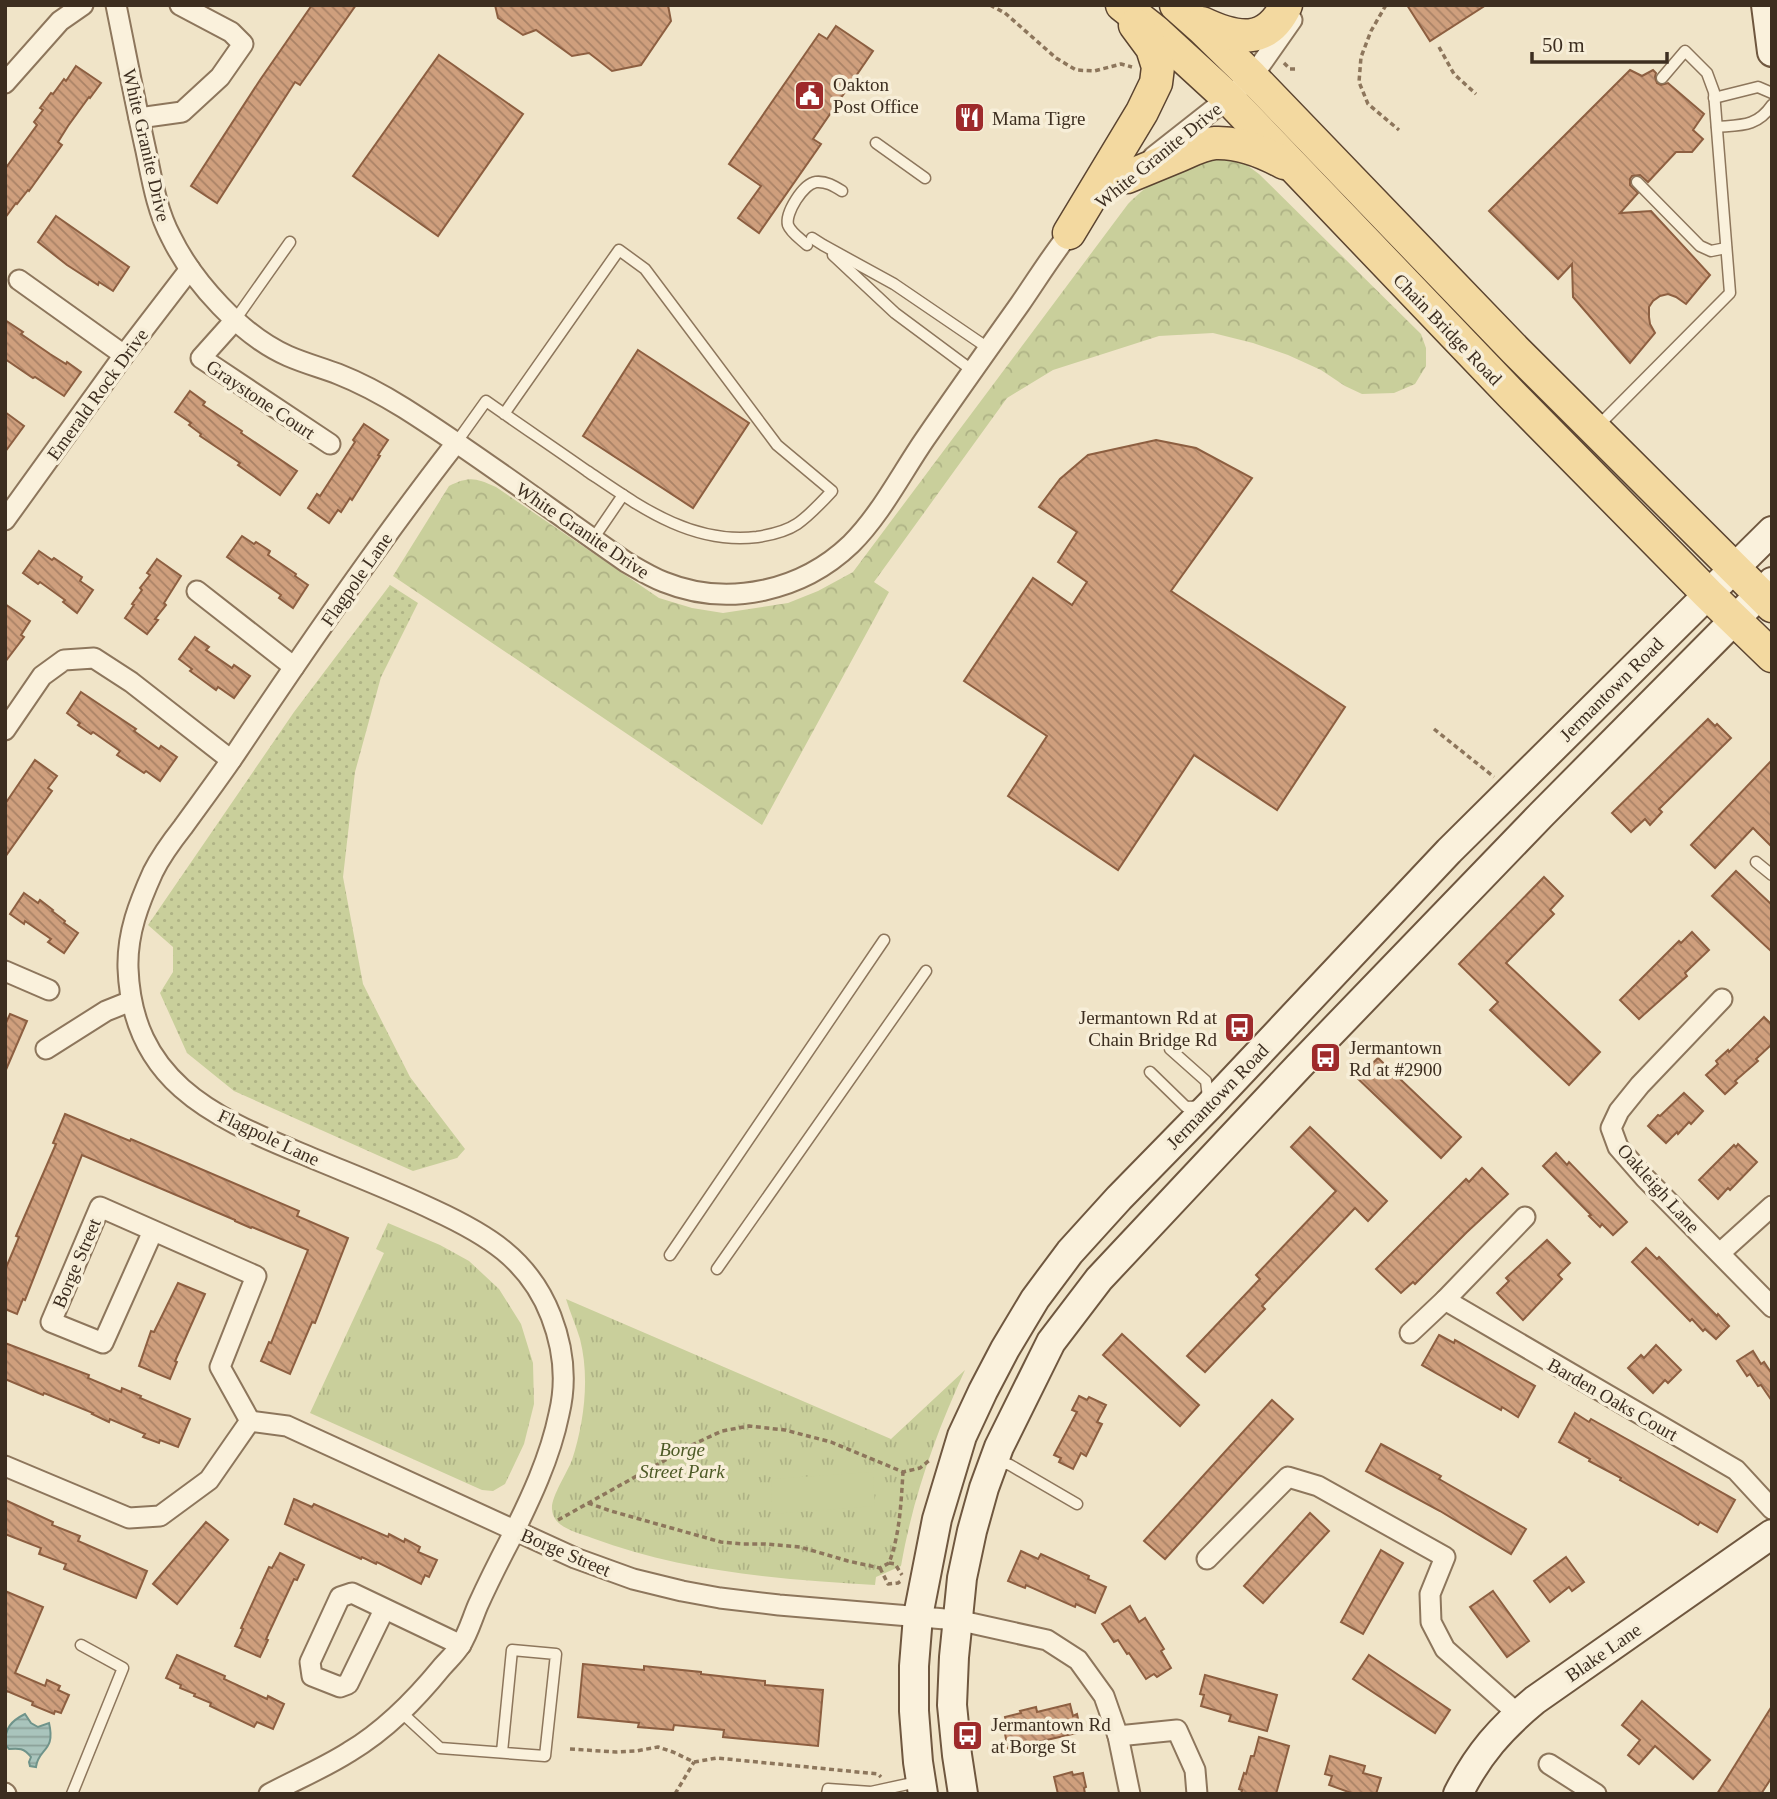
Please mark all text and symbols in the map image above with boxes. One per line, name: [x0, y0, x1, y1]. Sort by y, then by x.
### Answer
scale bar: [1532, 21, 1667, 65]
text: 50 m: [1542, 33, 1585, 57]
street label: White Granite Drive: [119, 67, 174, 224]
place label: Oakton Post Office: [833, 74, 919, 117]
public building icon: Oakton Post Office: [793, 78, 827, 112]
street label: White Granite Drive: [1091, 98, 1226, 213]
restaurant icon: Mama Tigre: [952, 101, 986, 135]
place label: Mama Tigre: [992, 108, 1085, 129]
street label: Chain Bridge Road: [1389, 269, 1506, 390]
street label: Emerald Rock Drive: [43, 325, 152, 464]
street label: Graystone Court: [203, 355, 319, 444]
street label: White Granite Drive: [512, 478, 653, 583]
street label: Flagpole Lane: [316, 529, 396, 630]
street label: Jermantown Road: [1555, 633, 1668, 745]
place label: Jermantown Rd at Chain Bridge Rd: [1079, 1007, 1218, 1050]
bus stop icon: Jermantown Rd at Chain Bridge Rd: [1223, 1011, 1257, 1045]
place label: Jermantown Rd at #2900: [1349, 1037, 1442, 1080]
street label: Jermantown Road: [1162, 1039, 1273, 1153]
bus stop icon: Jermantown Rd at #2900: [1309, 1041, 1343, 1075]
street label: Flagpole Lane: [215, 1105, 323, 1170]
street label: Oakleigh Lane: [1613, 1140, 1704, 1237]
street label: Borge Street: [48, 1215, 105, 1311]
street label: Barden Oaks Court: [1544, 1354, 1682, 1446]
park label: Borge Street Park: [639, 1439, 725, 1482]
street label: Borge Street: [518, 1524, 614, 1581]
street label: Blake Lane: [1562, 1619, 1645, 1686]
place label: Jermantown Rd at Borge St: [991, 1714, 1111, 1757]
bus stop icon: Jermantown Rd at Borge St: [951, 1718, 985, 1752]

